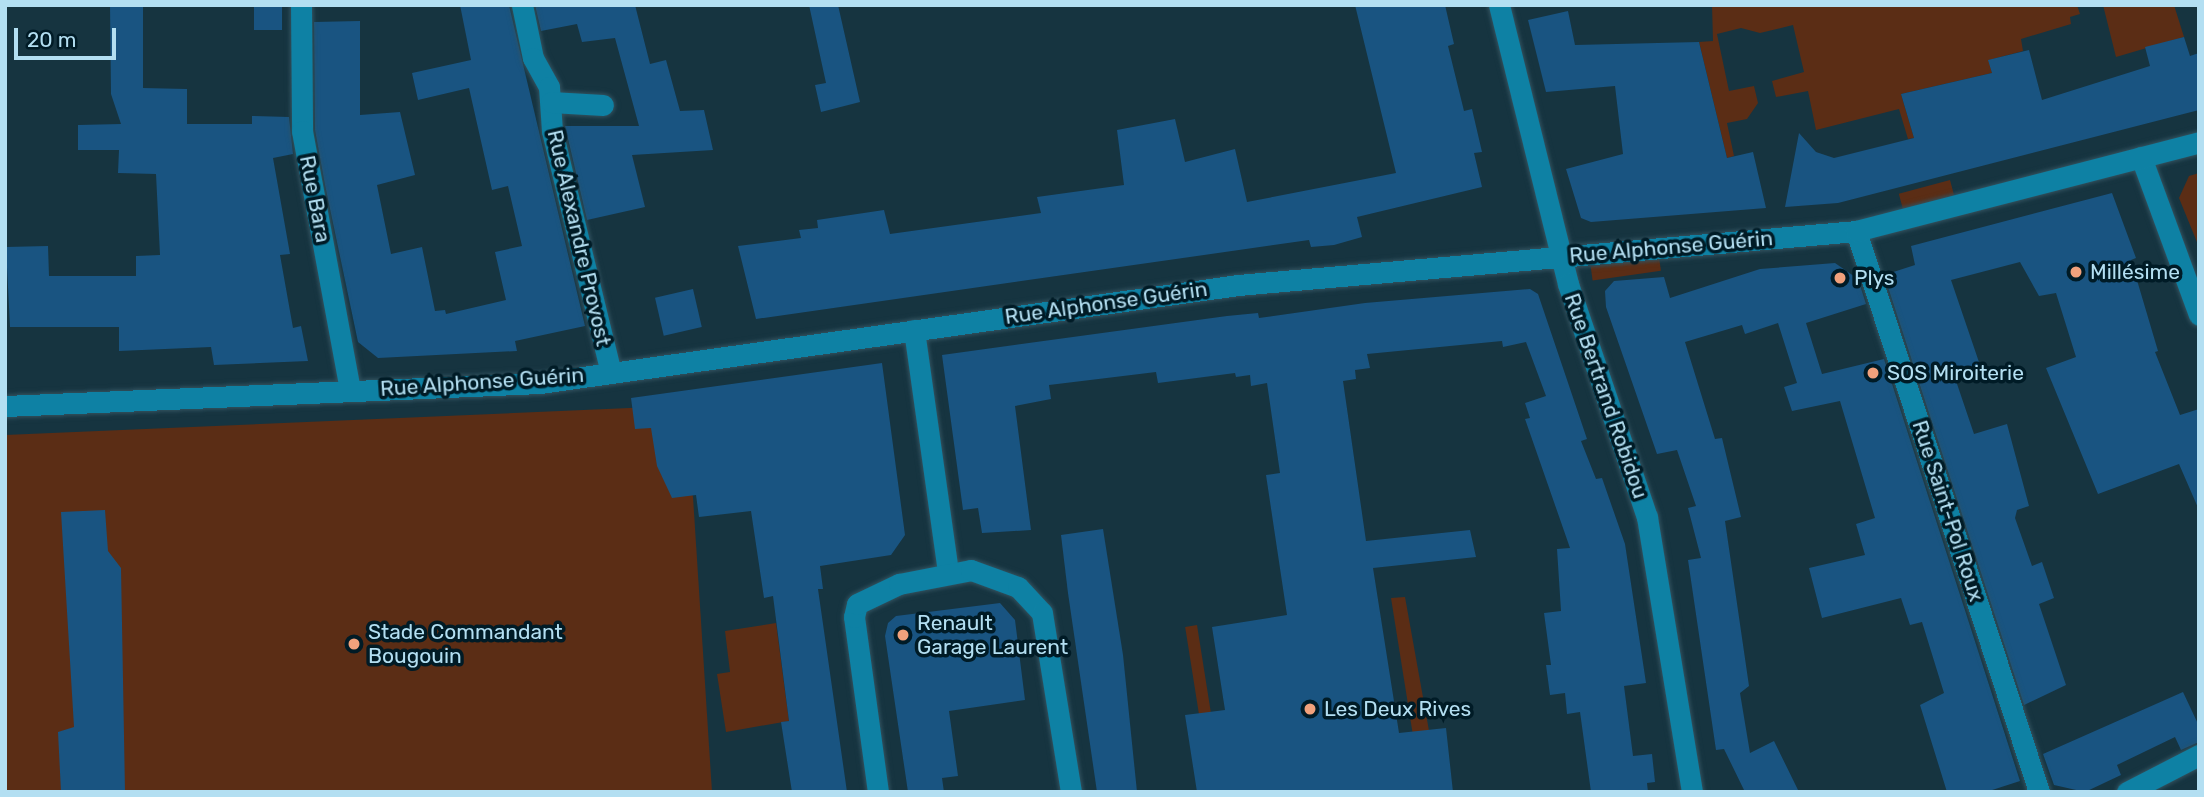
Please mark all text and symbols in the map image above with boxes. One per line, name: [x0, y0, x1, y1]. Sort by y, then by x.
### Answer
scale bar: [18, 14, 119, 58]
text: 20 m: [27, 27, 76, 52]
street label: Rue Alexandre Provost: [542, 127, 616, 349]
street label: Rue Bara: [294, 153, 336, 245]
street label: Rue Alphonse Guérin: [1568, 226, 1774, 268]
place label: Millésime: [2090, 259, 2180, 285]
marker: Millésime: [2068, 264, 2084, 280]
place label: Plys: [1854, 265, 1895, 291]
marker: Plys: [1832, 270, 1848, 286]
street label: Rue Alphonse Guérin: [1003, 276, 1209, 330]
street label: Rue Bertrand Robidou: [1559, 290, 1653, 502]
place label: SOS Miroiterie: [1887, 360, 2024, 386]
street label: Rue Alphonse Guérin: [379, 362, 585, 402]
marker: SOS Miroiterie: [1865, 365, 1881, 381]
street label: Rue Saint-Pol Roux: [1907, 417, 1989, 605]
place label: Renault Garage Laurent: [917, 610, 1068, 660]
place label: Stade Commandant Bougouin: [368, 619, 563, 669]
marker: Renault Garage Laurent: [895, 627, 911, 643]
marker: Stade Commandant Bougouin: [346, 636, 362, 652]
place label: Les Deux Rives: [1324, 696, 1471, 722]
marker: Les Deux Rives: [1302, 701, 1318, 717]

